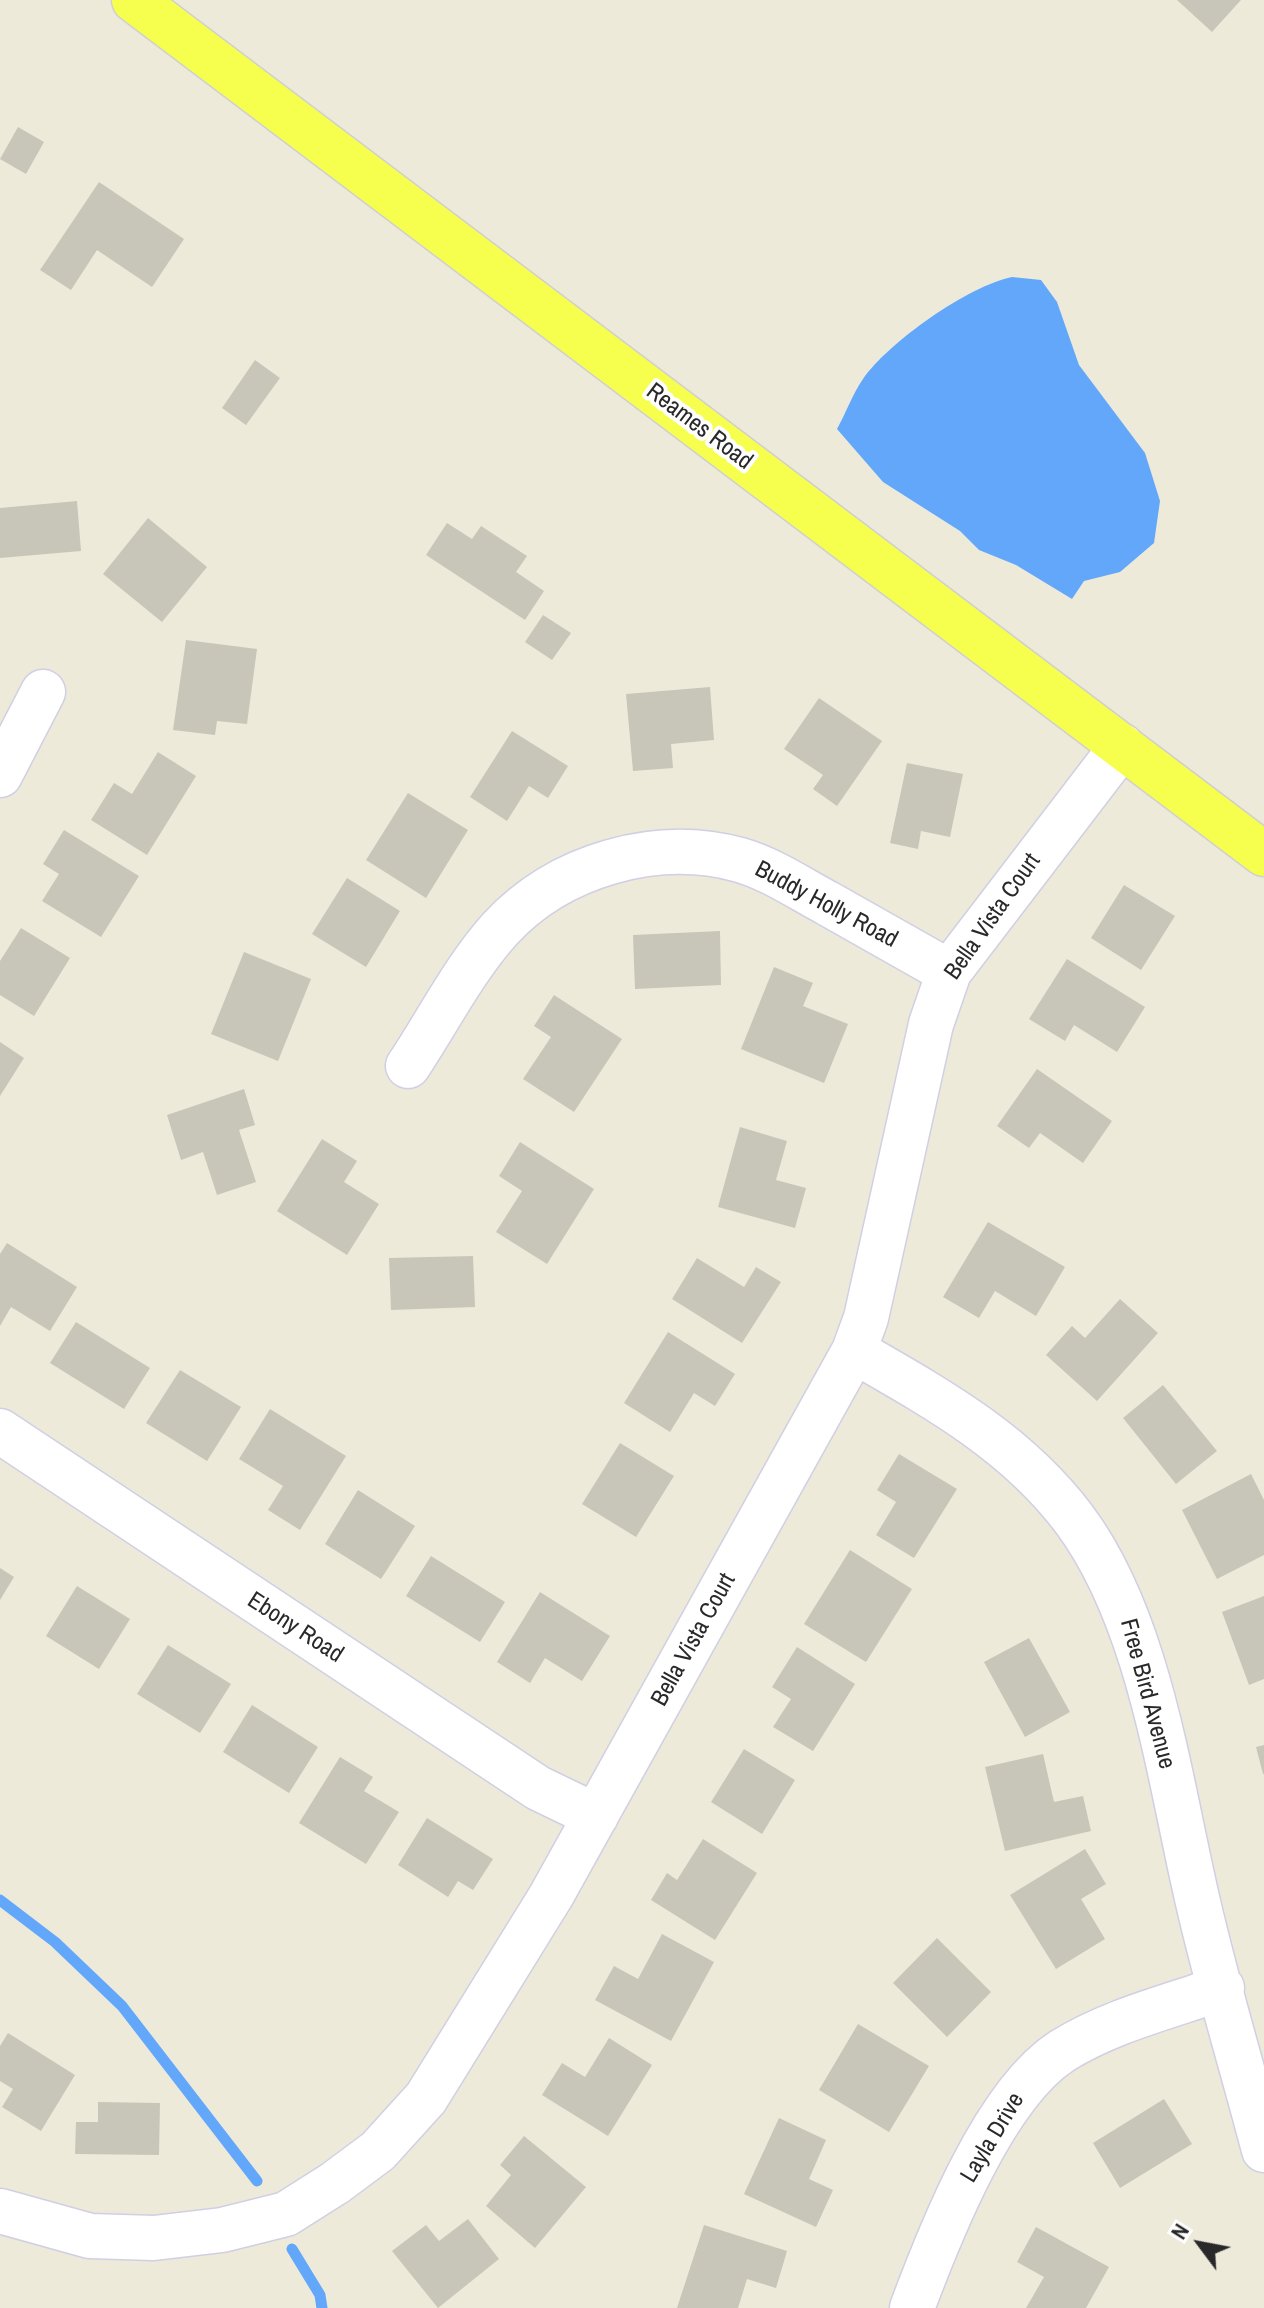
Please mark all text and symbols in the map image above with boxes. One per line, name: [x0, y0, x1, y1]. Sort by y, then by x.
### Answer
street label: Reames Road: [640, 378, 758, 476]
street label: Bella Vista Court: [939, 848, 1047, 986]
street label: Buddy Holly Road: [750, 855, 902, 955]
street label: Bella Vista Court: [646, 1569, 742, 1711]
street label: Ebony Road: [242, 1586, 348, 1670]
street label: Free Bird Avenue: [1113, 1616, 1181, 1772]
street label: Layla Drive: [955, 2088, 1031, 2188]
north arrow: [1160, 2204, 1240, 2284]
text: N: [1163, 2218, 1196, 2245]

